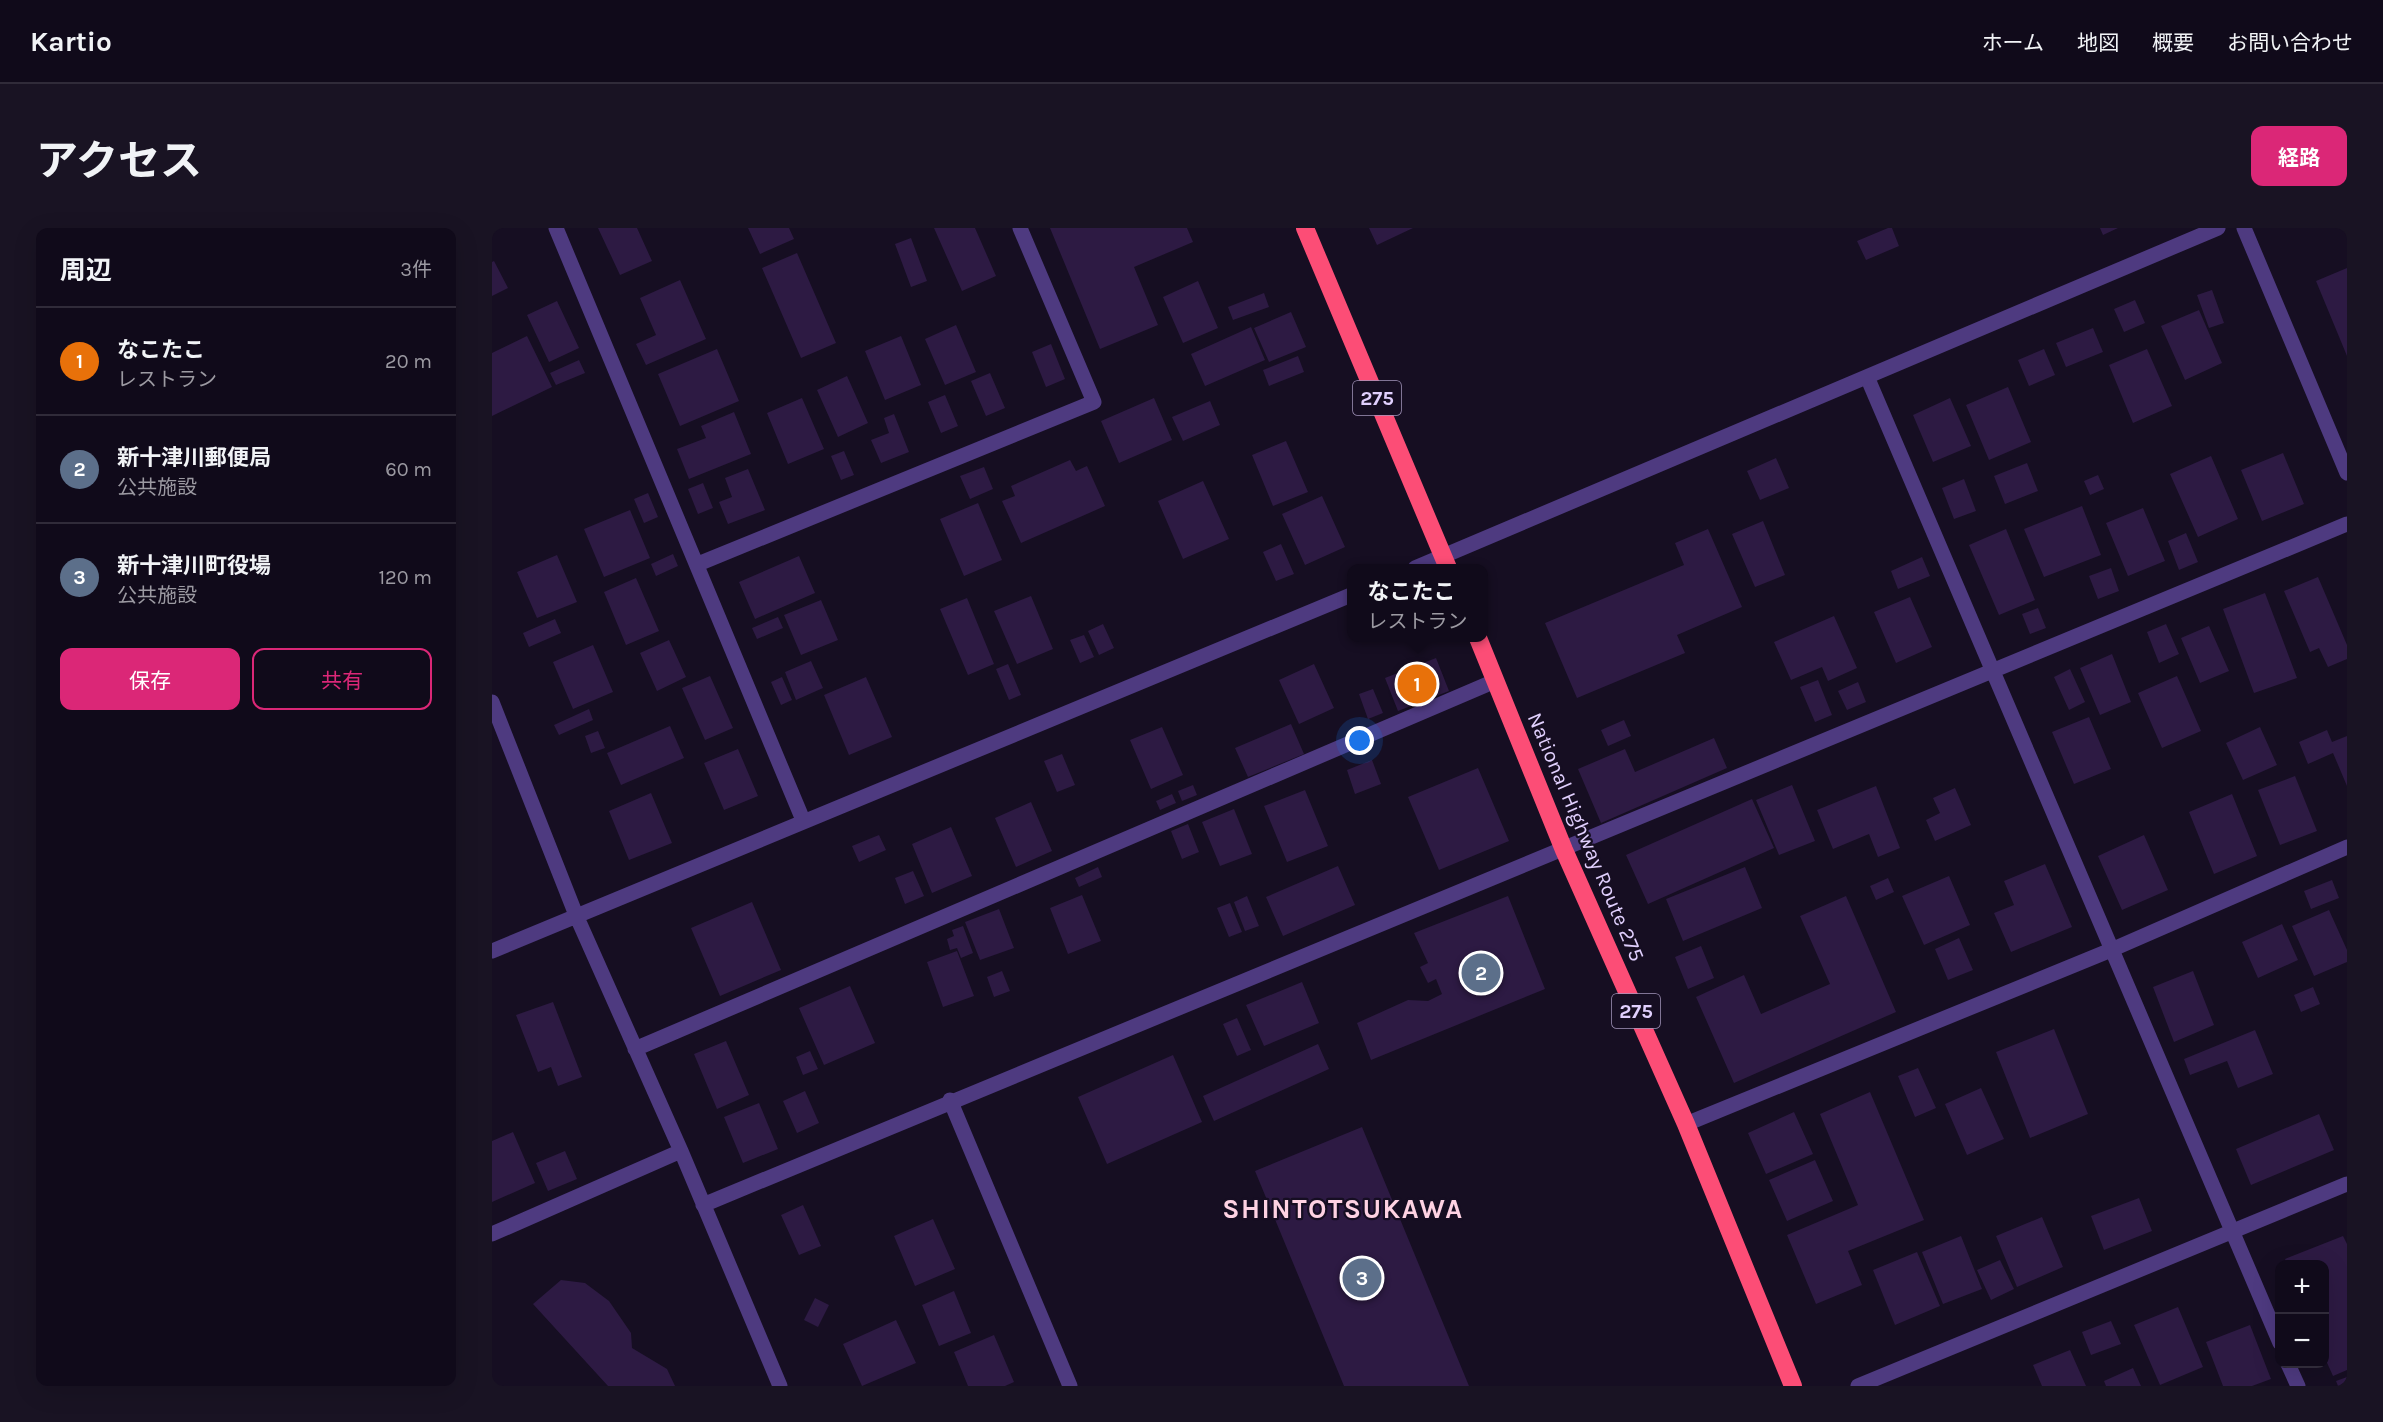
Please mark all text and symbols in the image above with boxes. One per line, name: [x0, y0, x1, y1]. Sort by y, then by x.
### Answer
text: Kartio: [30, 25, 112, 58]
text: ホーム: [1982, 31, 2044, 55]
text: 地図: [2077, 31, 2119, 55]
text: 概要: [2152, 31, 2194, 55]
text: お問い合わせ: [2227, 31, 2353, 55]
button: 経路: [2251, 126, 2347, 186]
text: アクセス: [36, 136, 202, 186]
text: 周辺: [60, 255, 112, 286]
text: 3件: [400, 258, 432, 281]
text: なこたこ: [117, 337, 205, 363]
text: 1: [76, 350, 83, 373]
text: 20 m: [385, 350, 432, 373]
text: レストラン: [117, 368, 217, 391]
road number: 275: [1353, 381, 1401, 415]
text: 新十津川郵便局: [117, 445, 271, 471]
text: 2: [73, 458, 86, 481]
text: 60 m: [385, 458, 432, 481]
text: 公共施設: [117, 476, 197, 499]
text: 新十津川町役場: [117, 553, 271, 579]
popup: [1347, 564, 1488, 642]
text: 3: [73, 566, 86, 589]
text: 120 m: [378, 566, 432, 589]
text: なこたこ: [1368, 579, 1456, 605]
text: 公共施設: [117, 584, 197, 607]
text: レストラン: [1368, 610, 1468, 633]
button: 保存: [60, 648, 240, 710]
button: 共有: [252, 648, 432, 710]
pin: 1: [1398, 662, 1436, 706]
street label: National Highway Route 275: [1523, 709, 1649, 965]
your location: [1345, 726, 1374, 755]
pin: 2: [1462, 950, 1500, 996]
road number: 275: [1612, 994, 1660, 1028]
district label: SHINTOTSUKAWA: [1222, 1193, 1464, 1225]
pin: 3: [1342, 1256, 1382, 1300]
map controls: [2275, 1260, 2329, 1368]
button: +: [2275, 1260, 2329, 1314]
button: −: [2275, 1314, 2329, 1368]

